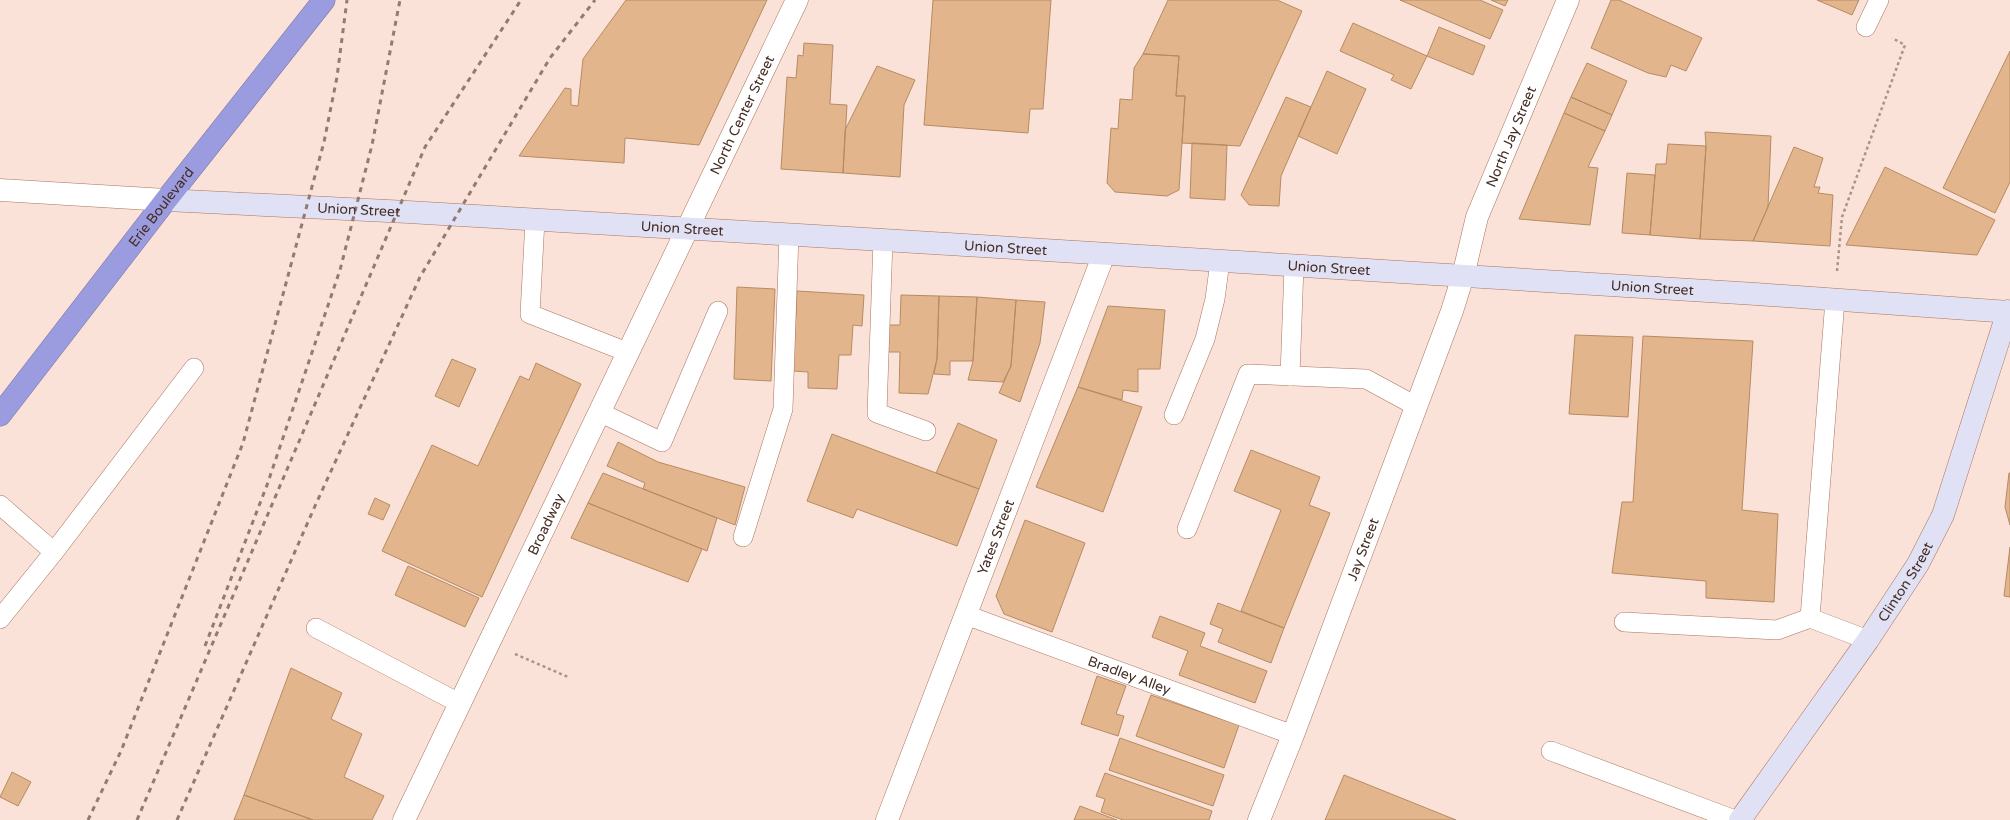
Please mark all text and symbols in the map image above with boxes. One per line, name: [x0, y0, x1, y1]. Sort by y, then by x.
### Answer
street label: North Center Street: [706, 52, 778, 177]
street label: North Jay Street: [1482, 83, 1540, 190]
street label: Erie Boulevard: [124, 164, 197, 250]
street label: Union Street: [317, 199, 401, 220]
street label: Union Street: [640, 217, 725, 239]
street label: Union Street: [964, 237, 1048, 259]
street label: Union Street: [1287, 257, 1372, 279]
street label: Union Street: [1610, 277, 1695, 299]
street label: Broadway: [524, 490, 568, 558]
street label: Yates Street: [973, 496, 1018, 577]
street label: Jay Street: [1343, 515, 1382, 583]
street label: Clinton Street: [1874, 538, 1937, 625]
street label: Bradley Alley: [1086, 652, 1174, 698]

